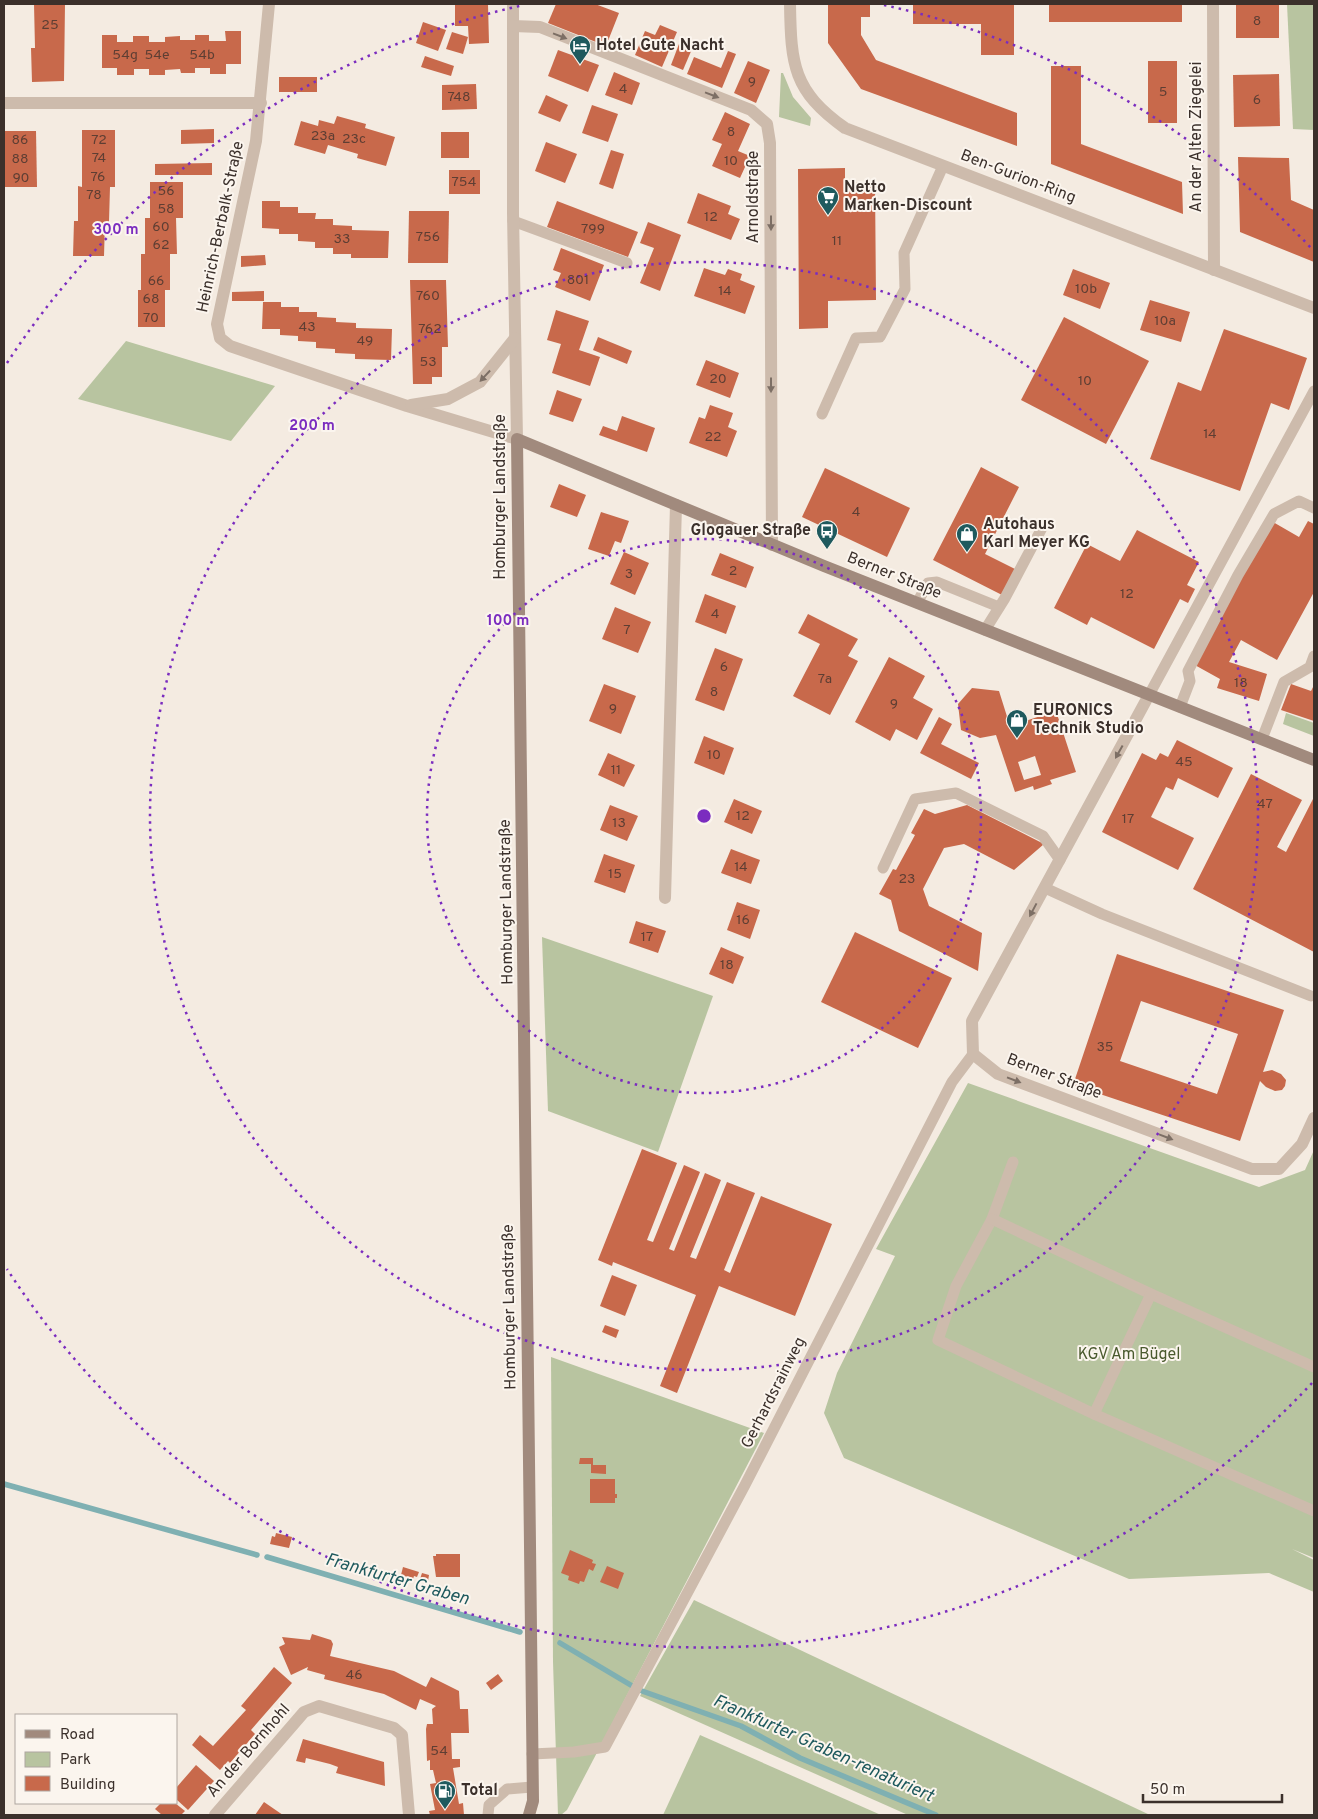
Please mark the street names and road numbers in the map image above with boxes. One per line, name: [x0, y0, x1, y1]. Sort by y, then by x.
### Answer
street label: An der Alten Ziegelei: [1187, 62, 1207, 212]
street label: Heinrich-Berbalk-Straße: [193, 139, 249, 315]
street label: Ben-Gurion-Ring: [957, 146, 1079, 208]
street label: Arnoldstraße: [744, 151, 764, 243]
street label: Homburger Landstraße: [491, 414, 511, 580]
street label: Berner Straße: [844, 548, 944, 604]
street label: Homburger Landstraße: [496, 819, 518, 985]
street label: Berner Straße: [1004, 1050, 1104, 1104]
street label: Homburger Landstraße: [499, 1224, 521, 1390]
street label: Gerhardsrainweg: [737, 1334, 811, 1452]
street label: An der Bornhohl: [203, 1700, 295, 1802]

